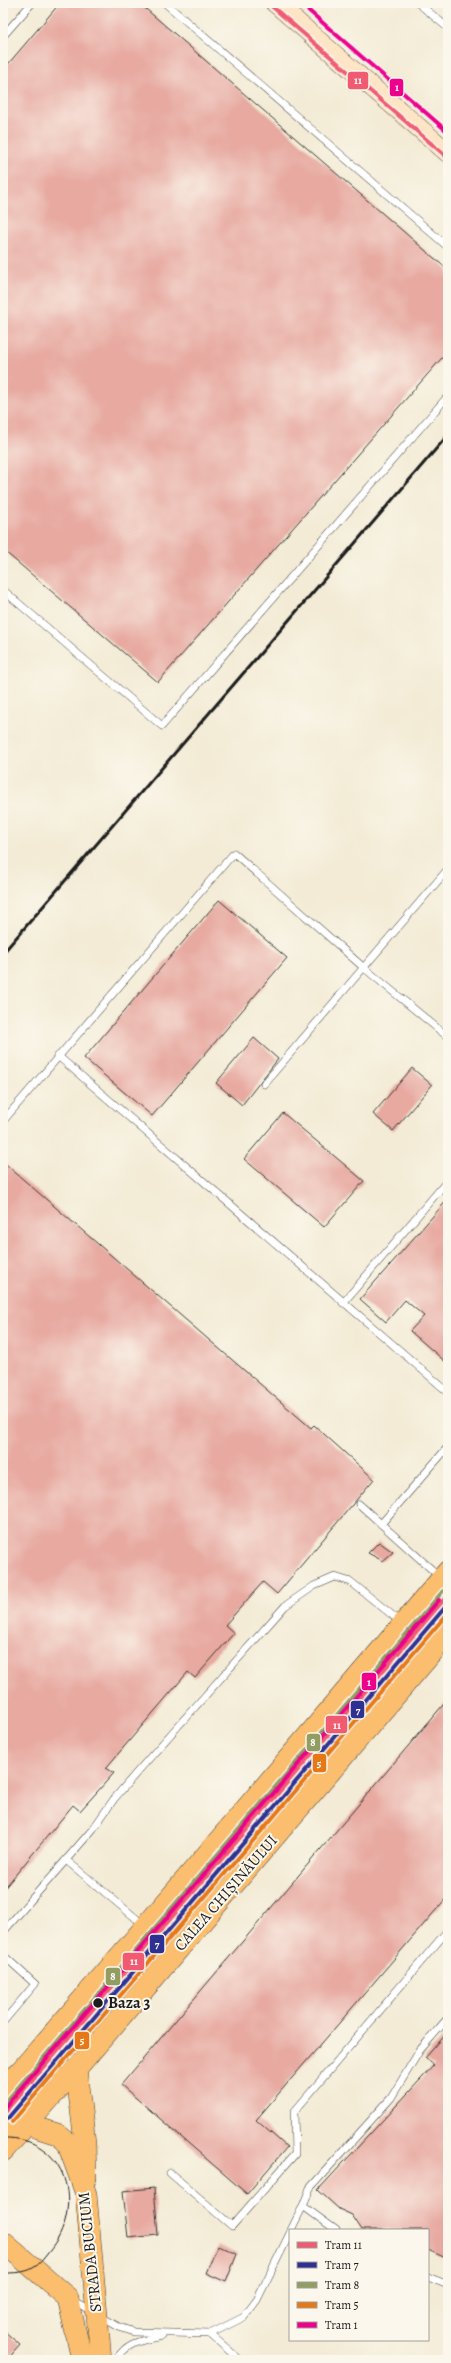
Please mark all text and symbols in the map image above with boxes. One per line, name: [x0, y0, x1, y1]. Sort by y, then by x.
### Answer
line badge: 11: [347, 71, 369, 90]
text: 11: [354, 73, 362, 88]
line badge: 1: [389, 78, 404, 97]
text: 1: [395, 80, 399, 95]
line badge: 1: [361, 1672, 377, 1691]
text: 1: [367, 1675, 371, 1690]
line badge: 7: [350, 1700, 365, 1719]
text: 7: [356, 1703, 361, 1718]
line badge: 11: [325, 1715, 348, 1734]
text: 11: [333, 1718, 341, 1733]
line badge: 8: [306, 1733, 321, 1752]
text: 8: [310, 1735, 316, 1750]
line badge: 5: [312, 1753, 327, 1773]
text: 5: [317, 1756, 322, 1771]
street label: CALEA CHIȘINĂULUI: [169, 1830, 283, 1956]
line badge: 7: [149, 1934, 165, 1954]
text: 7: [155, 1937, 160, 1952]
line badge: 11: [122, 1952, 145, 1971]
text: 11: [130, 1954, 138, 1969]
line badge: 8: [105, 1967, 121, 1986]
text: 8: [110, 1969, 116, 1984]
place label: Baza 3: [108, 1992, 151, 2014]
marker: Baza 3: [91, 1996, 105, 2010]
line badge: 5: [74, 2031, 90, 2050]
text: 5: [80, 2033, 85, 2048]
street label: STRADA BUCIUM: [73, 2191, 107, 2313]
legend: [289, 2229, 429, 2341]
text: Tram 11: [325, 2237, 362, 2253]
text: Tram 7: [325, 2257, 360, 2273]
text: Tram 8: [325, 2277, 360, 2293]
text: Tram 5: [325, 2297, 359, 2313]
text: Tram 1: [325, 2317, 358, 2333]

